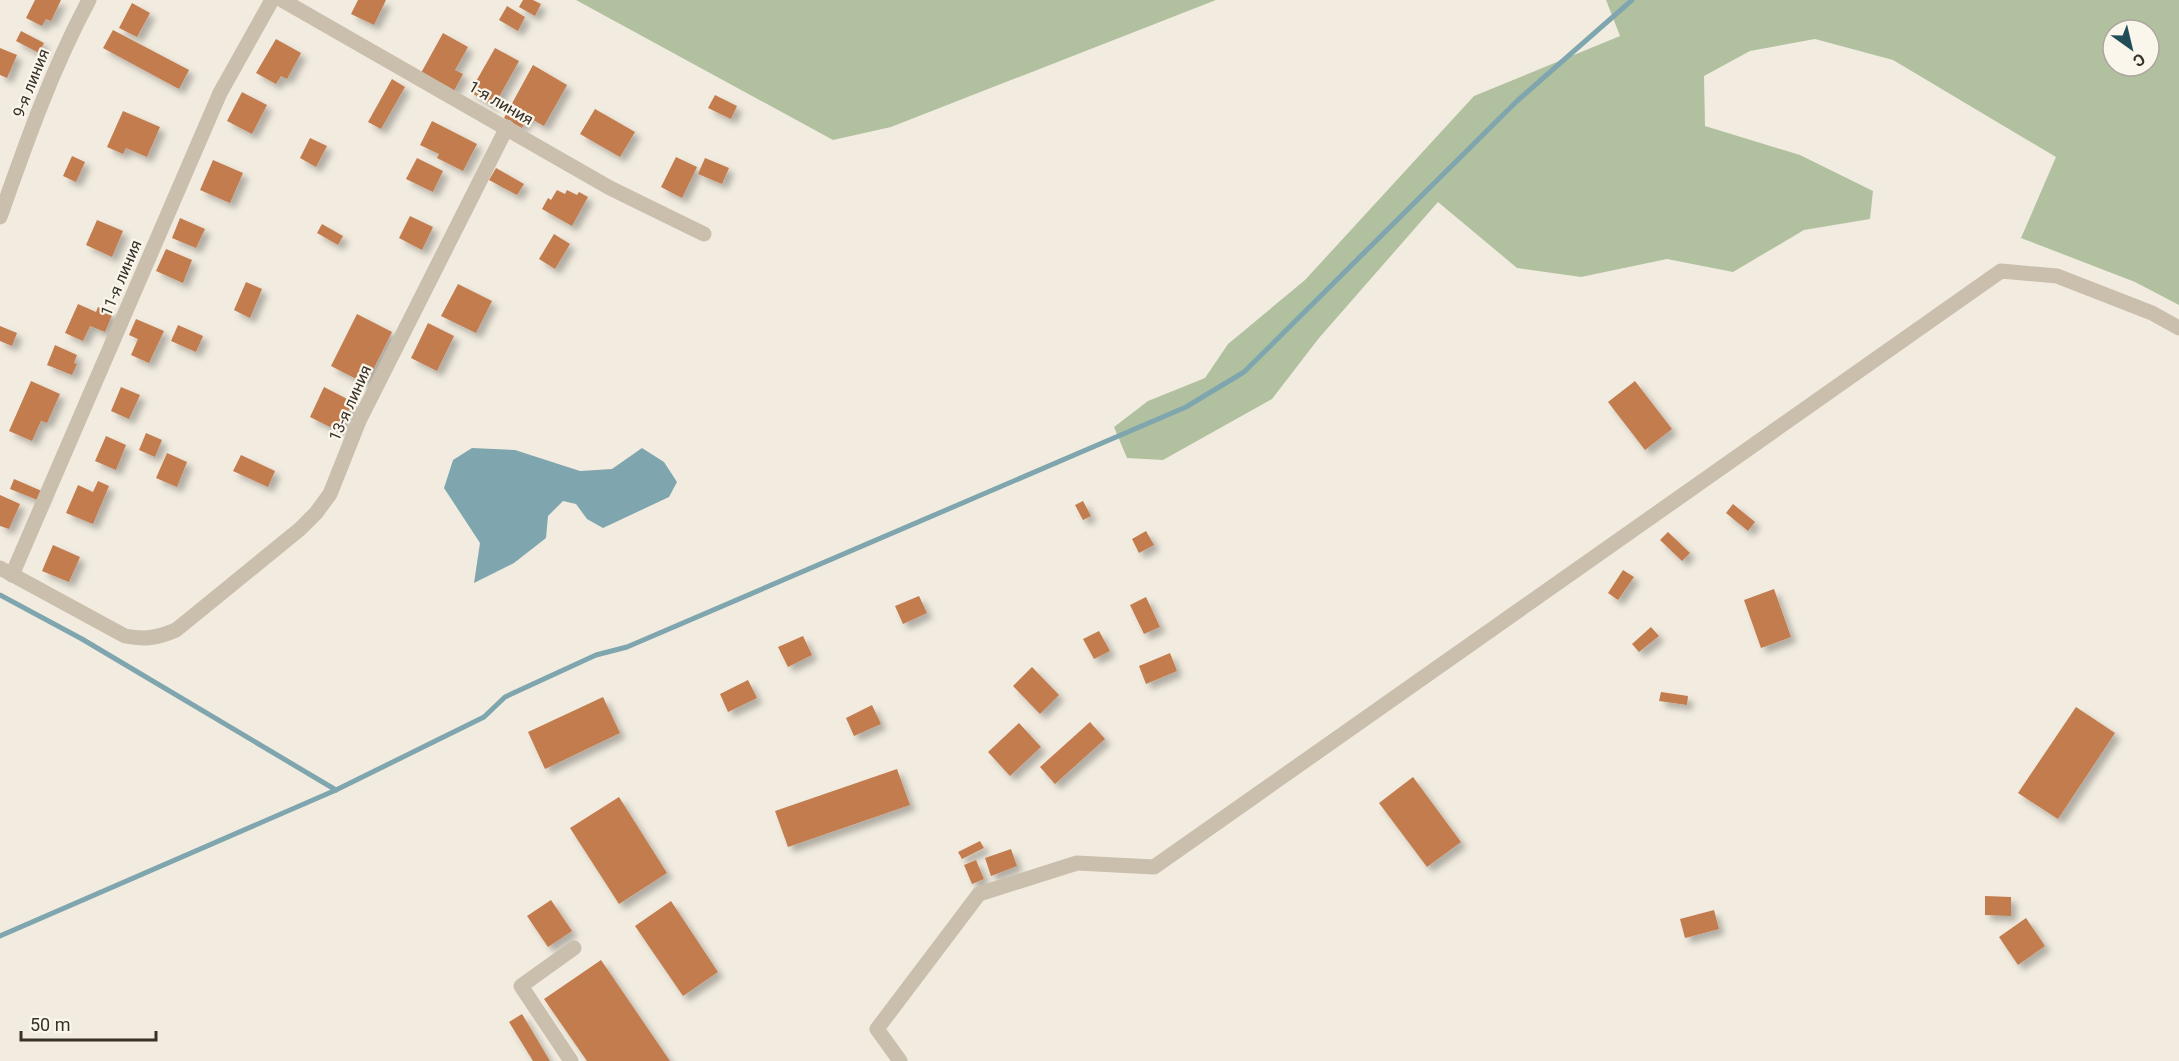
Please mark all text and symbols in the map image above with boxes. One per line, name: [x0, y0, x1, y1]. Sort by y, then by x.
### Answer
north arrow: [2101, 18, 2161, 78]
street label: 9-я линия: [9, 46, 53, 120]
text: С: [2129, 49, 2149, 71]
street label: 1-я линия: [465, 77, 537, 129]
street label: 11-я линия: [96, 237, 146, 319]
street label: 13-я линия: [325, 362, 375, 444]
scale bar: [21, 1004, 156, 1042]
text: 50 m: [30, 1014, 70, 1035]

